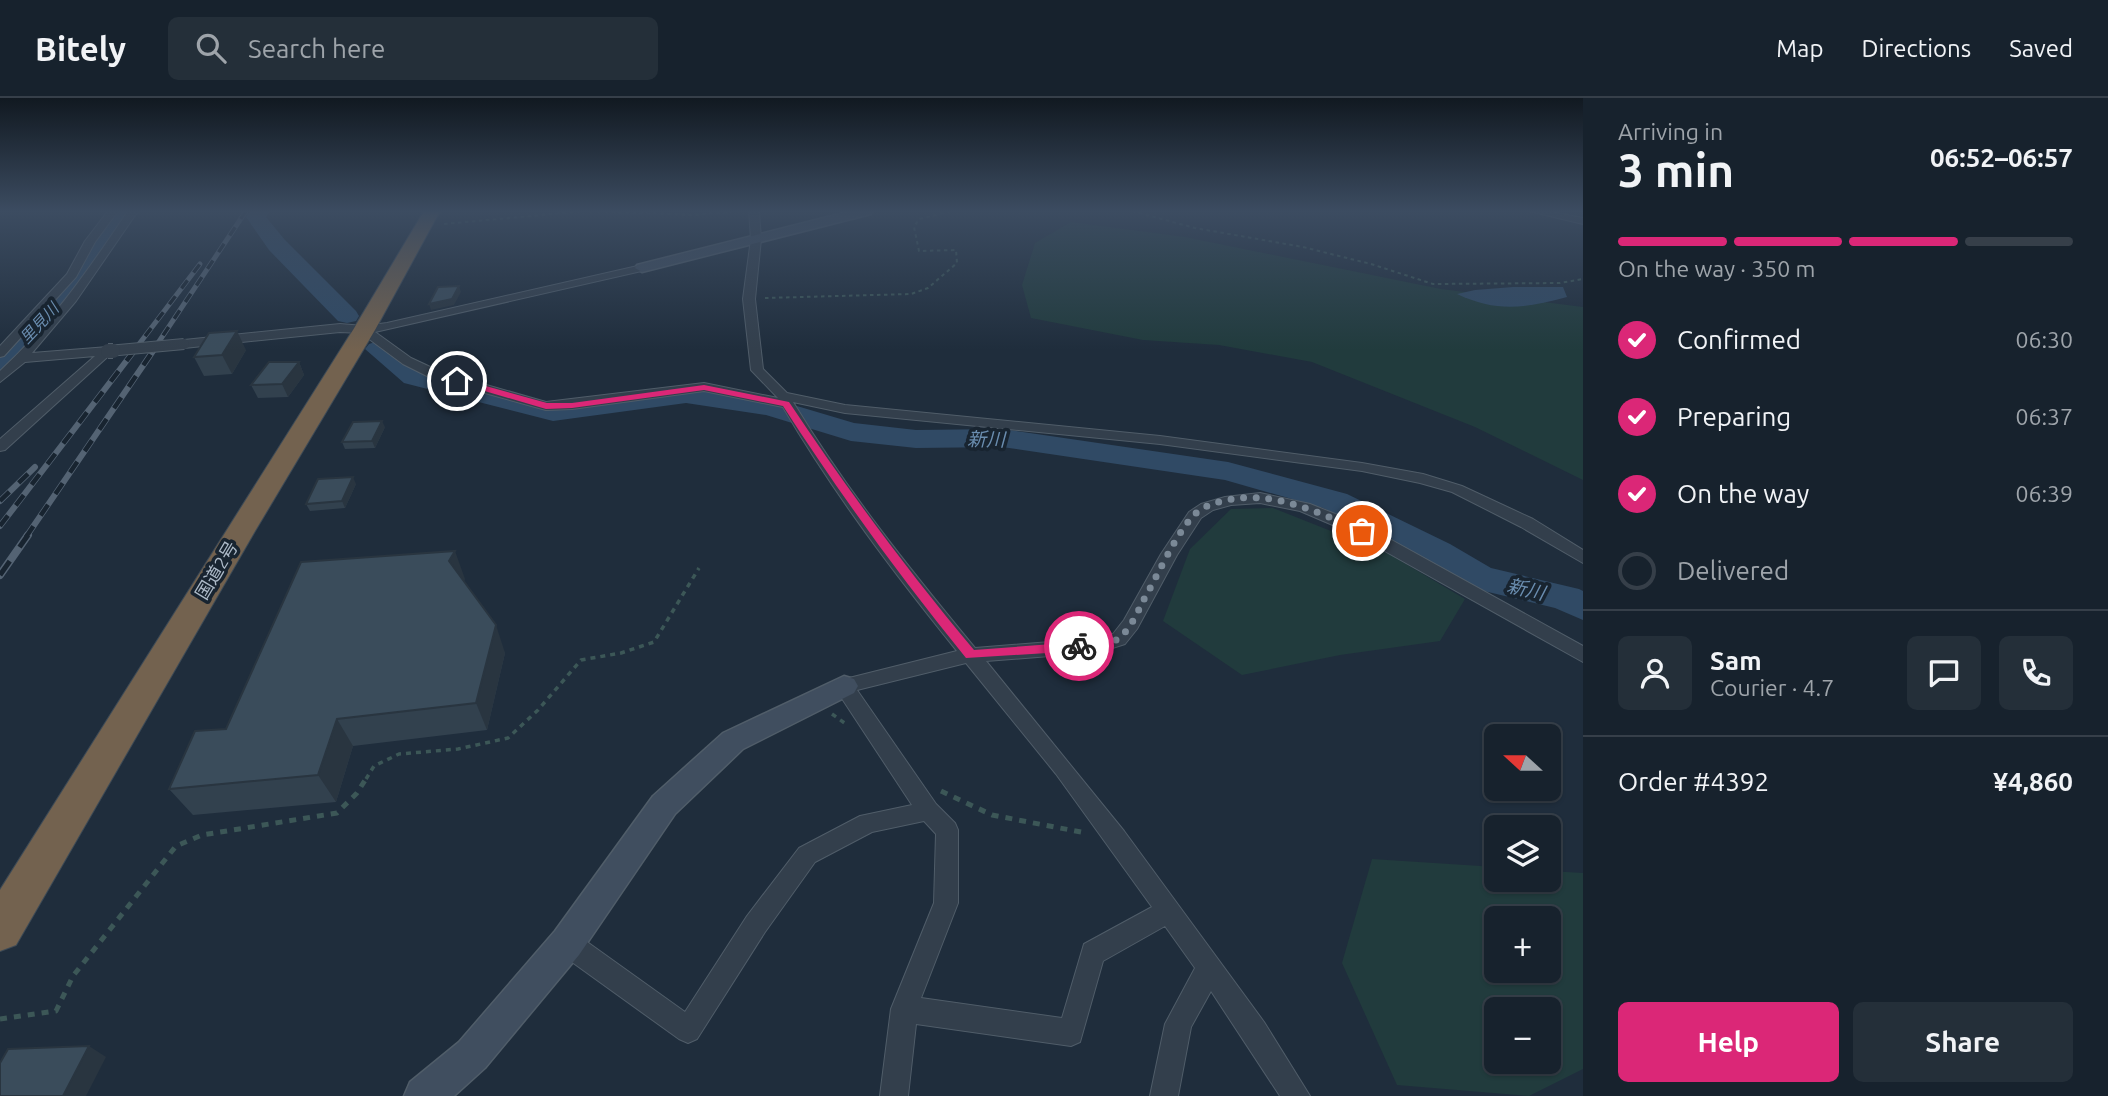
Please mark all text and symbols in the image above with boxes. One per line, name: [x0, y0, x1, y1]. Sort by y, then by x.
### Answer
search box: [168, 17, 658, 80]
icon: search: [192, 29, 230, 67]
text: Bitely: [35, 30, 126, 67]
text: Search here: [248, 34, 385, 63]
text: Map: [1776, 35, 1823, 62]
text: Directions: [1861, 35, 1971, 62]
text: Saved: [2009, 35, 2073, 62]
text: Arriving in: [1618, 119, 1723, 144]
text: 06:52–06:57: [1930, 143, 2073, 172]
text: 3 min: [1618, 144, 1734, 196]
text: On the way · 350 m: [1618, 256, 1815, 281]
water label: 里見川: [16, 298, 63, 347]
icon: check: [1618, 321, 1656, 359]
text: Confirmed: [1677, 325, 1801, 354]
text: 06:30: [2015, 327, 2073, 352]
pin: [427, 351, 487, 411]
icon: home: [438, 362, 476, 400]
icon: check: [1618, 398, 1656, 436]
text: Preparing: [1677, 402, 1791, 431]
text: 06:37: [2015, 404, 2073, 429]
water label: 新川: [967, 428, 1007, 450]
icon: check: [1618, 475, 1656, 513]
text: On the way: [1677, 479, 1809, 508]
text: 06:39: [2015, 481, 2073, 506]
pin: [1332, 501, 1392, 561]
icon: bag: [1343, 512, 1381, 550]
street label: 国道2号: [191, 537, 241, 603]
text: Delivered: [1677, 556, 1789, 585]
water label: 新川: [1505, 574, 1549, 604]
courier: [1044, 611, 1114, 681]
icon: bike: [1060, 627, 1098, 665]
button: person: [1618, 636, 1692, 710]
button: chat: [1907, 636, 1981, 710]
button: phone: [1999, 636, 2073, 710]
text: Sam: [1710, 646, 1762, 675]
text: Courier · 4.7: [1710, 675, 1834, 700]
north arrow: [1484, 724, 1561, 802]
map controls: [1484, 724, 1561, 1074]
text: Order #4392: [1618, 767, 1769, 796]
text: ¥4,860: [1993, 767, 2073, 796]
button: layers: [1484, 815, 1561, 892]
button: +: [1484, 906, 1561, 983]
button: −: [1484, 997, 1561, 1074]
button: Help: [1618, 1002, 1839, 1082]
button: Share: [1853, 1002, 2073, 1082]

